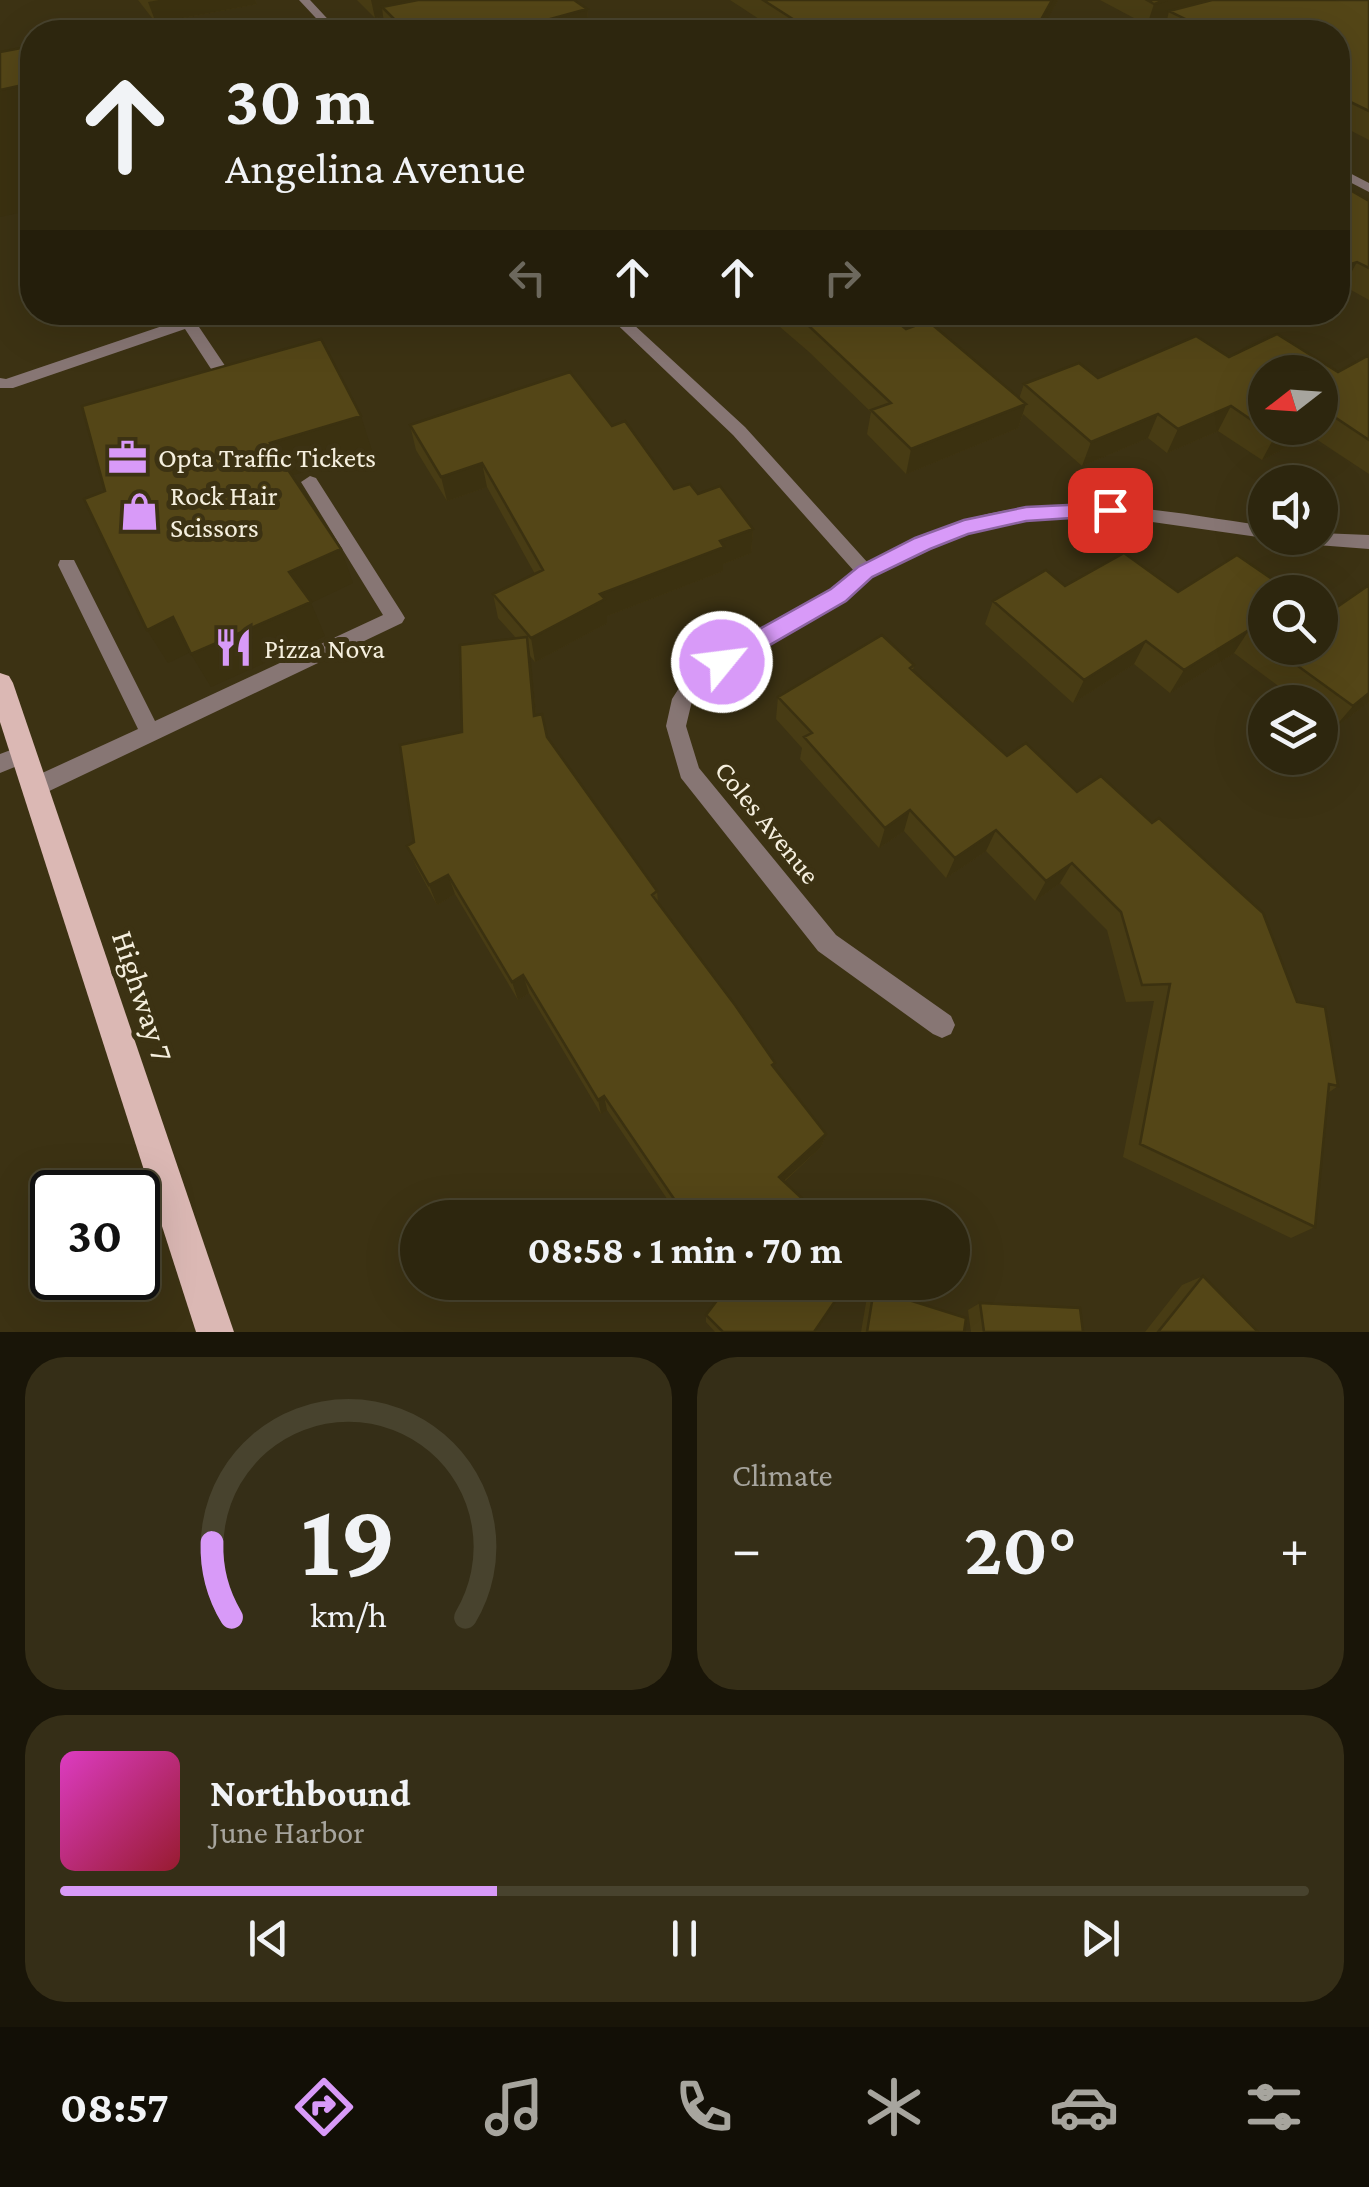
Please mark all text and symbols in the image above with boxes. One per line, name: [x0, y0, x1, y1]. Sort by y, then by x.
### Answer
icon: ahead: [60, 60, 190, 190]
text: 30 m: [225, 61, 374, 139]
text: Angelina Avenue: [225, 143, 526, 193]
icon: left: [500, 250, 555, 305]
icon: ahead: [605, 250, 660, 305]
icon: ahead: [710, 250, 765, 305]
icon: right: [815, 250, 870, 305]
north arrow: [1248, 355, 1338, 445]
map controls: [1248, 355, 1338, 775]
office icon: Opta Traffic Tickets: [107, 436, 149, 478]
place label: Opta Traffic Tickets: [158, 442, 376, 473]
button: sound: [1248, 465, 1338, 555]
pin: [1068, 468, 1153, 553]
place label: Rock Hair Scissors: [170, 480, 278, 543]
icon: arrive: [1083, 483, 1138, 538]
shop icon: Rock Hair Scissors: [119, 490, 161, 532]
button: search: [1248, 575, 1338, 665]
position arrow: [670, 610, 774, 714]
restaurant icon: Pizza Nova: [213, 627, 255, 669]
place label: Pizza Nova: [264, 633, 385, 664]
button: layers: [1248, 685, 1338, 775]
street label: Coles Avenue: [709, 755, 826, 890]
street label: Highway 7: [105, 926, 181, 1066]
speed limit sign: 30: [30, 1170, 160, 1300]
text: 08:58 · 1 min · 70 m: [528, 1229, 842, 1271]
text: Climate: [732, 1457, 833, 1493]
text: 19: [301, 1482, 396, 1597]
text: 20°: [964, 1507, 1077, 1590]
text: −: [732, 1518, 761, 1579]
text: +: [1280, 1518, 1309, 1579]
text: km/h: [310, 1595, 387, 1635]
text: Northbound: [210, 1772, 411, 1814]
text: June Harbor: [210, 1814, 365, 1850]
icon: previous: [241, 1911, 296, 1966]
icon: pause: [657, 1911, 712, 1966]
icon: next: [1073, 1911, 1128, 1966]
icon: directions: [289, 2072, 359, 2142]
icon: music: [479, 2072, 549, 2142]
icon: phone: [669, 2072, 739, 2142]
icon: climate: [859, 2072, 929, 2142]
icon: car: [1049, 2072, 1119, 2142]
icon: filters: [1239, 2072, 1309, 2142]
text: 08:57: [60, 2082, 169, 2132]

